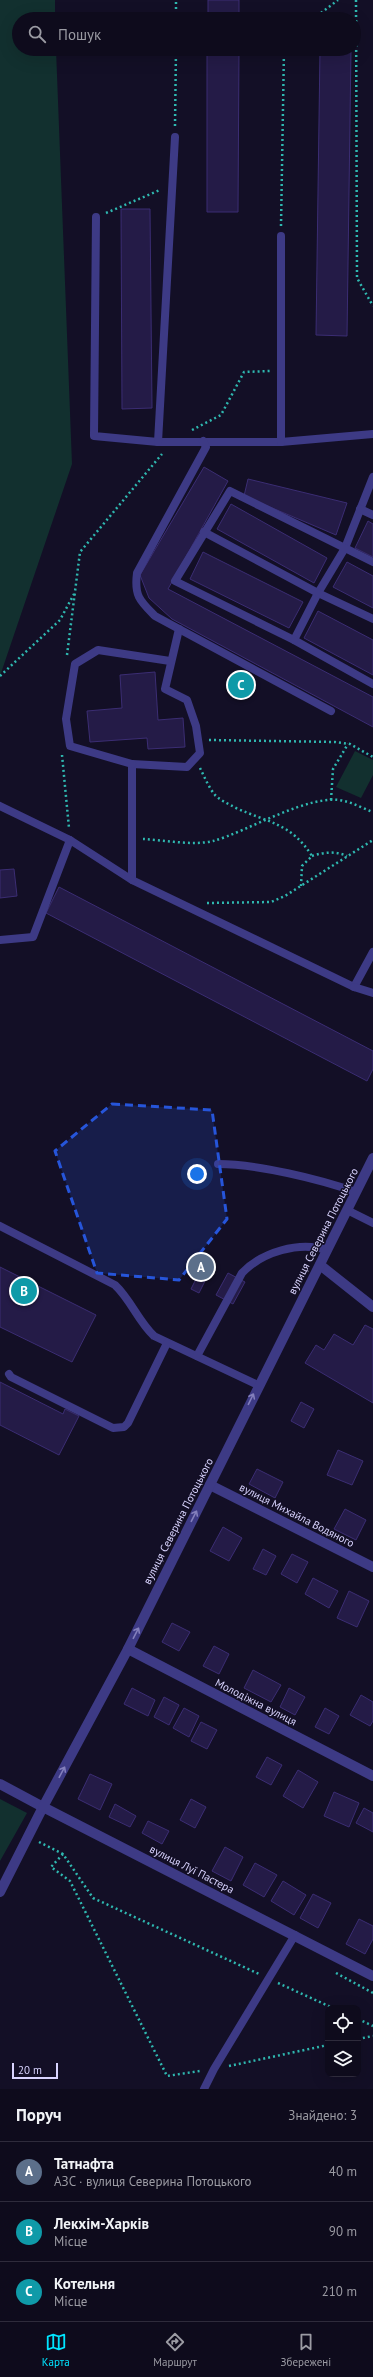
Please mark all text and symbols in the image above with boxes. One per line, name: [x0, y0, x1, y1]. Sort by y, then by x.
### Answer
search box: [12, 12, 361, 56]
icon: search: [26, 23, 48, 45]
text: Пошук: [58, 25, 101, 44]
pin: C: [228, 670, 254, 700]
your location: [187, 1164, 207, 1184]
street label: вулиця Северина Потоцького: [285, 1165, 361, 1297]
pin: A: [188, 1252, 214, 1282]
pin: B: [11, 1276, 37, 1306]
one-way arrow: [248, 1394, 255, 1406]
street label: вулиця Северина Потоцького: [140, 1455, 216, 1587]
street label: вулиця Михайла Водяного: [237, 1480, 357, 1550]
one-way arrow: [191, 1511, 198, 1523]
one-way arrow: [133, 1627, 140, 1639]
street label: Молодіжна вулиця: [213, 1675, 299, 1729]
one-way arrow: [58, 1766, 66, 1778]
street label: вулиця Луї Пастера: [147, 1842, 237, 1896]
map controls: [325, 2005, 361, 2077]
button: locate: [325, 2005, 361, 2041]
button: layers: [325, 2041, 361, 2077]
scale bar: [12, 2061, 58, 2080]
text: 20 m: [18, 2063, 42, 2077]
text: Поруч: [16, 2104, 62, 2126]
text: Знайдено: 3: [288, 2107, 357, 2124]
text: Татнафта: [54, 2154, 114, 2173]
text: A: [25, 2163, 33, 2180]
text: 40 m: [329, 2163, 357, 2180]
text: АЗС · вулиця Северина Потоцького: [54, 2173, 251, 2190]
text: Лекхім-Харків: [54, 2214, 149, 2233]
text: B: [25, 2223, 33, 2240]
text: 90 m: [329, 2223, 357, 2240]
text: Місце: [54, 2233, 87, 2250]
text: Котельня: [54, 2274, 115, 2293]
text: C: [25, 2283, 33, 2300]
text: 210 m: [322, 2283, 357, 2300]
text: Місце: [54, 2293, 87, 2310]
tab: Карта: [42, 2331, 70, 2369]
tab: Маршрут: [153, 2331, 197, 2369]
tab: Збережені: [281, 2331, 331, 2369]

